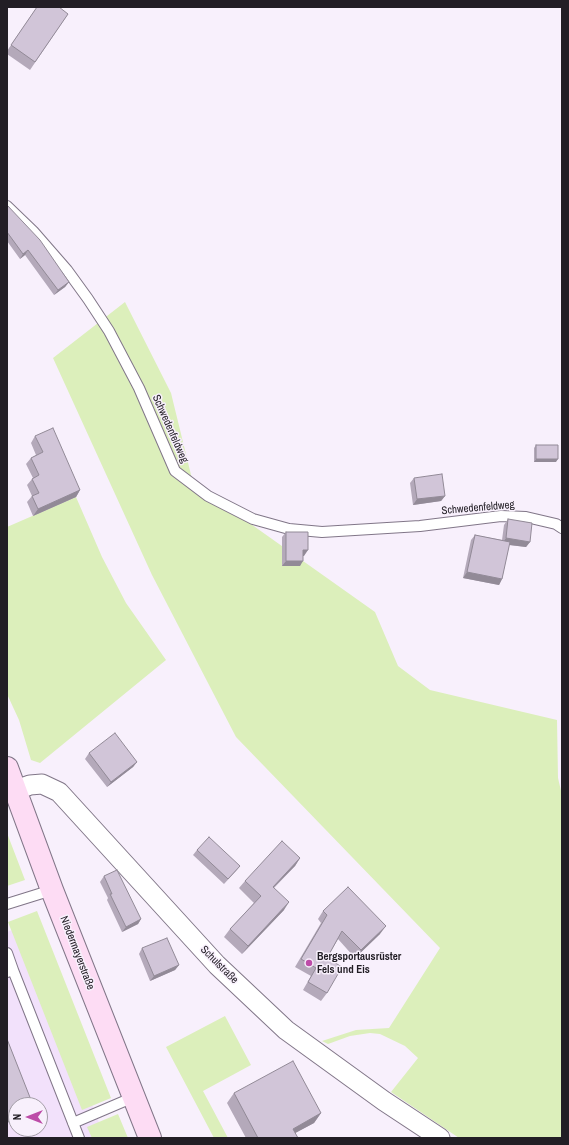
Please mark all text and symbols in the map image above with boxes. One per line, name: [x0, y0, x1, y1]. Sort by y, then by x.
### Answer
street label: Schwedenfeldweg: [149, 393, 191, 465]
street label: Schwedenfeldweg: [441, 498, 515, 518]
street label: Niedermayerstraße: [57, 914, 97, 992]
street label: Schulstraße: [197, 943, 241, 987]
place label: Bergsportausrüster Fels und Eis: [317, 950, 401, 976]
marker: Bergsportausrüster Fels und Eis: [304, 958, 314, 968]
north arrow: [8, 1097, 48, 1137]
text: N: [10, 1114, 24, 1120]

